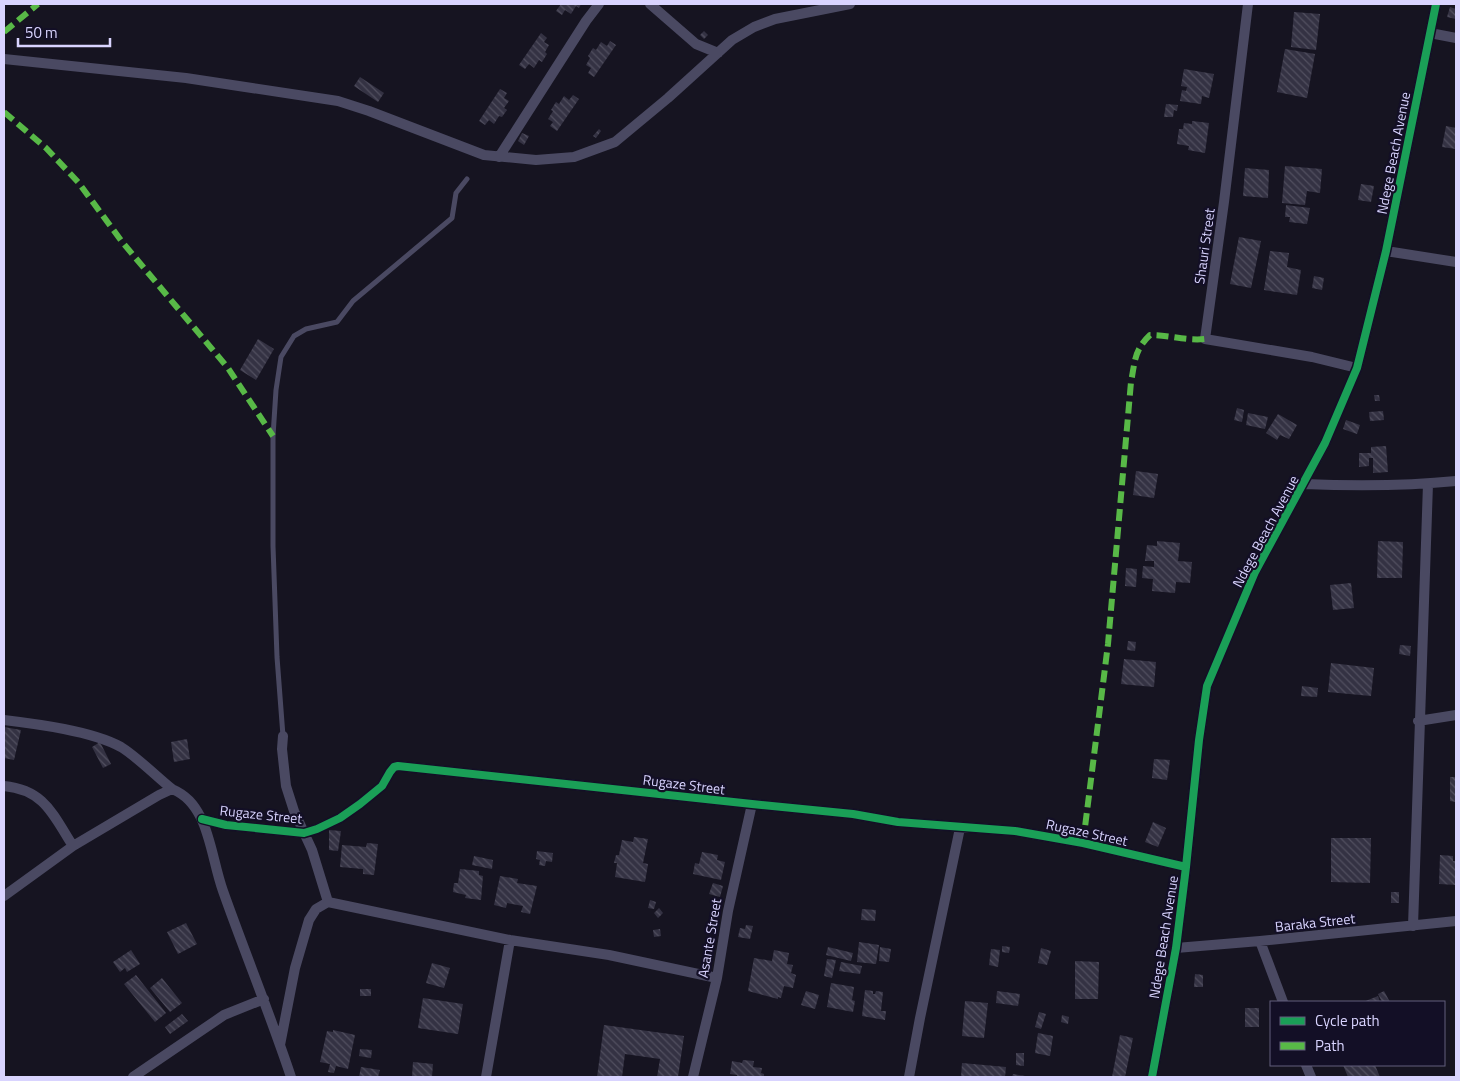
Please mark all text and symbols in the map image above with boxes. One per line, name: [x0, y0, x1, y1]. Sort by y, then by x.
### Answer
scale bar: [18, 15, 110, 47]
text: 50 m: [25, 21, 58, 44]
street label: Ndege Beach Avenue: [1371, 90, 1415, 216]
street label: Shauri Street: [1188, 207, 1220, 285]
street label: Ndege Beach Avenue: [1227, 471, 1303, 591]
street label: Rugaze Street: [642, 769, 726, 799]
street label: Rugaze Street: [219, 799, 303, 829]
street label: Rugaze Street: [1044, 813, 1130, 851]
street label: Ndege Beach Avenue: [1143, 874, 1183, 1000]
street label: Asante Street: [692, 896, 726, 979]
street label: Baraka Street: [1274, 907, 1356, 937]
legend: [1270, 1001, 1445, 1066]
text: Cycle path: [1315, 1009, 1380, 1032]
text: Path: [1315, 1034, 1345, 1057]

